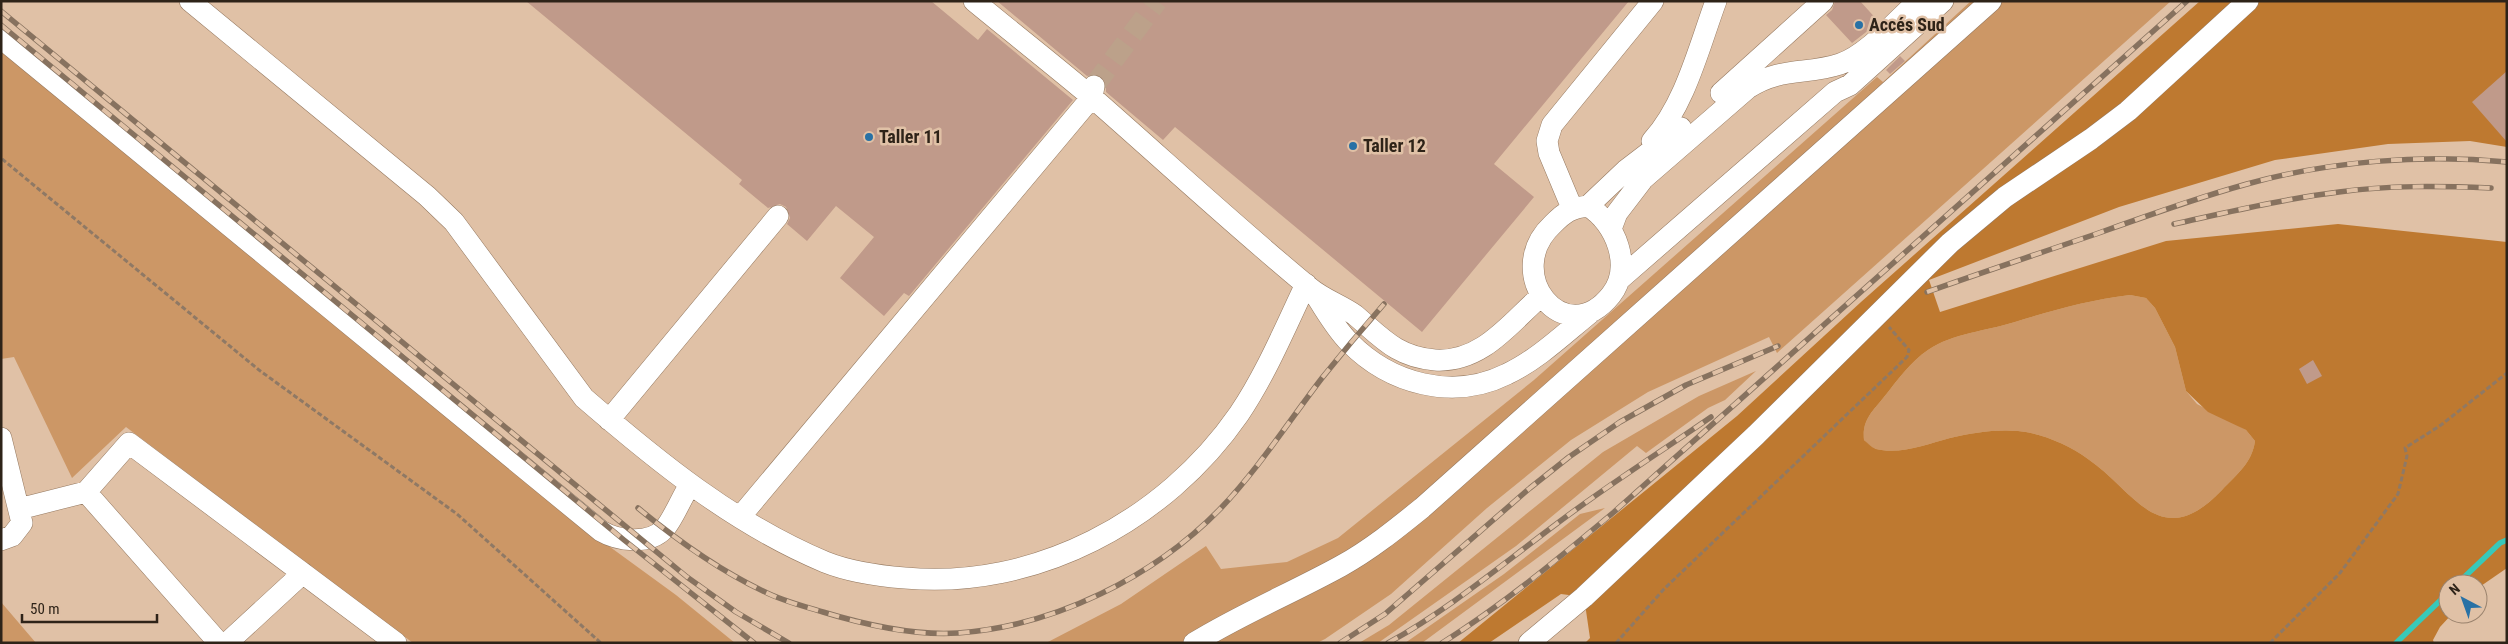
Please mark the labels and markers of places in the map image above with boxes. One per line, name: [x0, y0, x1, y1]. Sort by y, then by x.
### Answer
place label: Accés Sud: [1869, 14, 1945, 35]
marker: Accés Sud: [1853, 19, 1865, 31]
place label: Taller 11: [879, 126, 942, 147]
marker: Taller 11: [863, 131, 875, 143]
place label: Taller 12: [1363, 135, 1426, 156]
marker: Taller 12: [1347, 140, 1359, 152]

